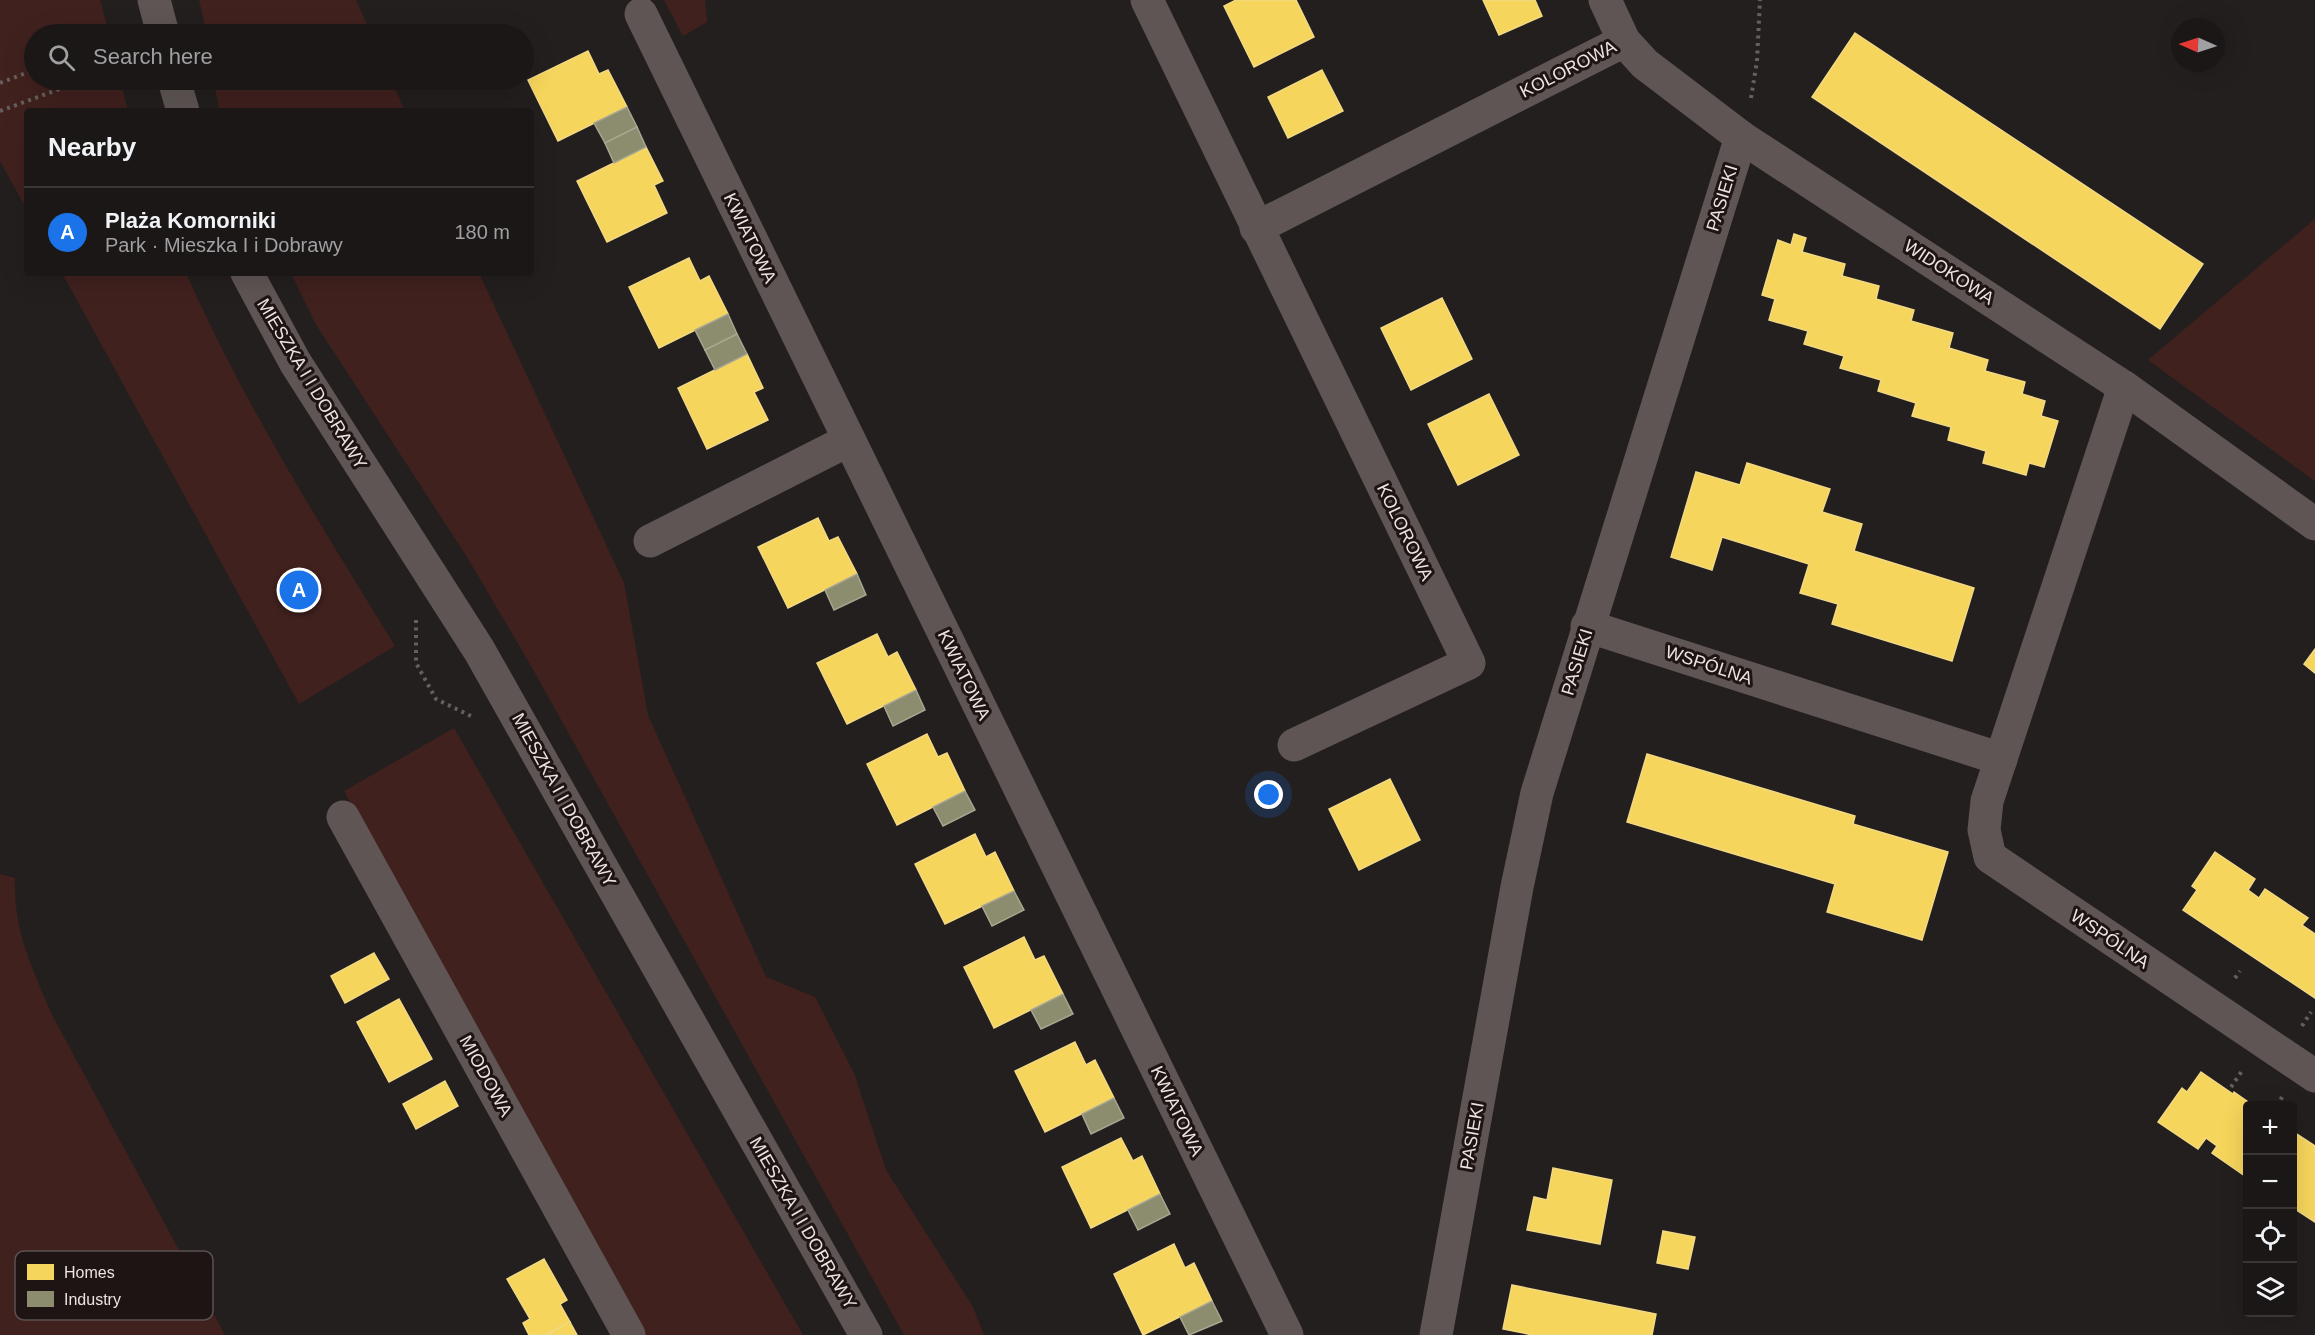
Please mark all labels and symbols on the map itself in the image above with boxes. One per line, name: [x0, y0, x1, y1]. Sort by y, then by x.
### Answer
north arrow: [2171, 18, 2225, 72]
street label: KOLOROWA: [1517, 36, 1619, 102]
street label: PASIEKI: [1702, 162, 1742, 234]
street label: KWIATOWA: [720, 190, 780, 286]
street label: WIDOKOWA: [1900, 235, 1998, 309]
street label: MIESZKA I I DOBRAWY: [253, 295, 371, 473]
street label: KOLOROWA: [1373, 480, 1437, 584]
pin: A: [280, 568, 318, 612]
street label: PASIEKI: [1557, 626, 1597, 698]
street label: KWIATOWA: [934, 627, 994, 723]
street label: WSPÓLNA: [1663, 641, 1755, 688]
street label: MIESZKA I I DOBRAWY: [508, 710, 620, 890]
your location: [1254, 780, 1283, 809]
street label: WSPÓLNA: [2067, 905, 2153, 972]
street label: MIODOWA: [456, 1032, 516, 1120]
street label: KWIATOWA: [1147, 1063, 1207, 1159]
street label: PASIEKI: [1456, 1100, 1488, 1172]
street label: MIESZKA I I DOBRAWY: [745, 1133, 861, 1313]
legend: [15, 1251, 213, 1320]
text: Homes: [64, 1264, 115, 1281]
text: Industry: [64, 1291, 121, 1308]

